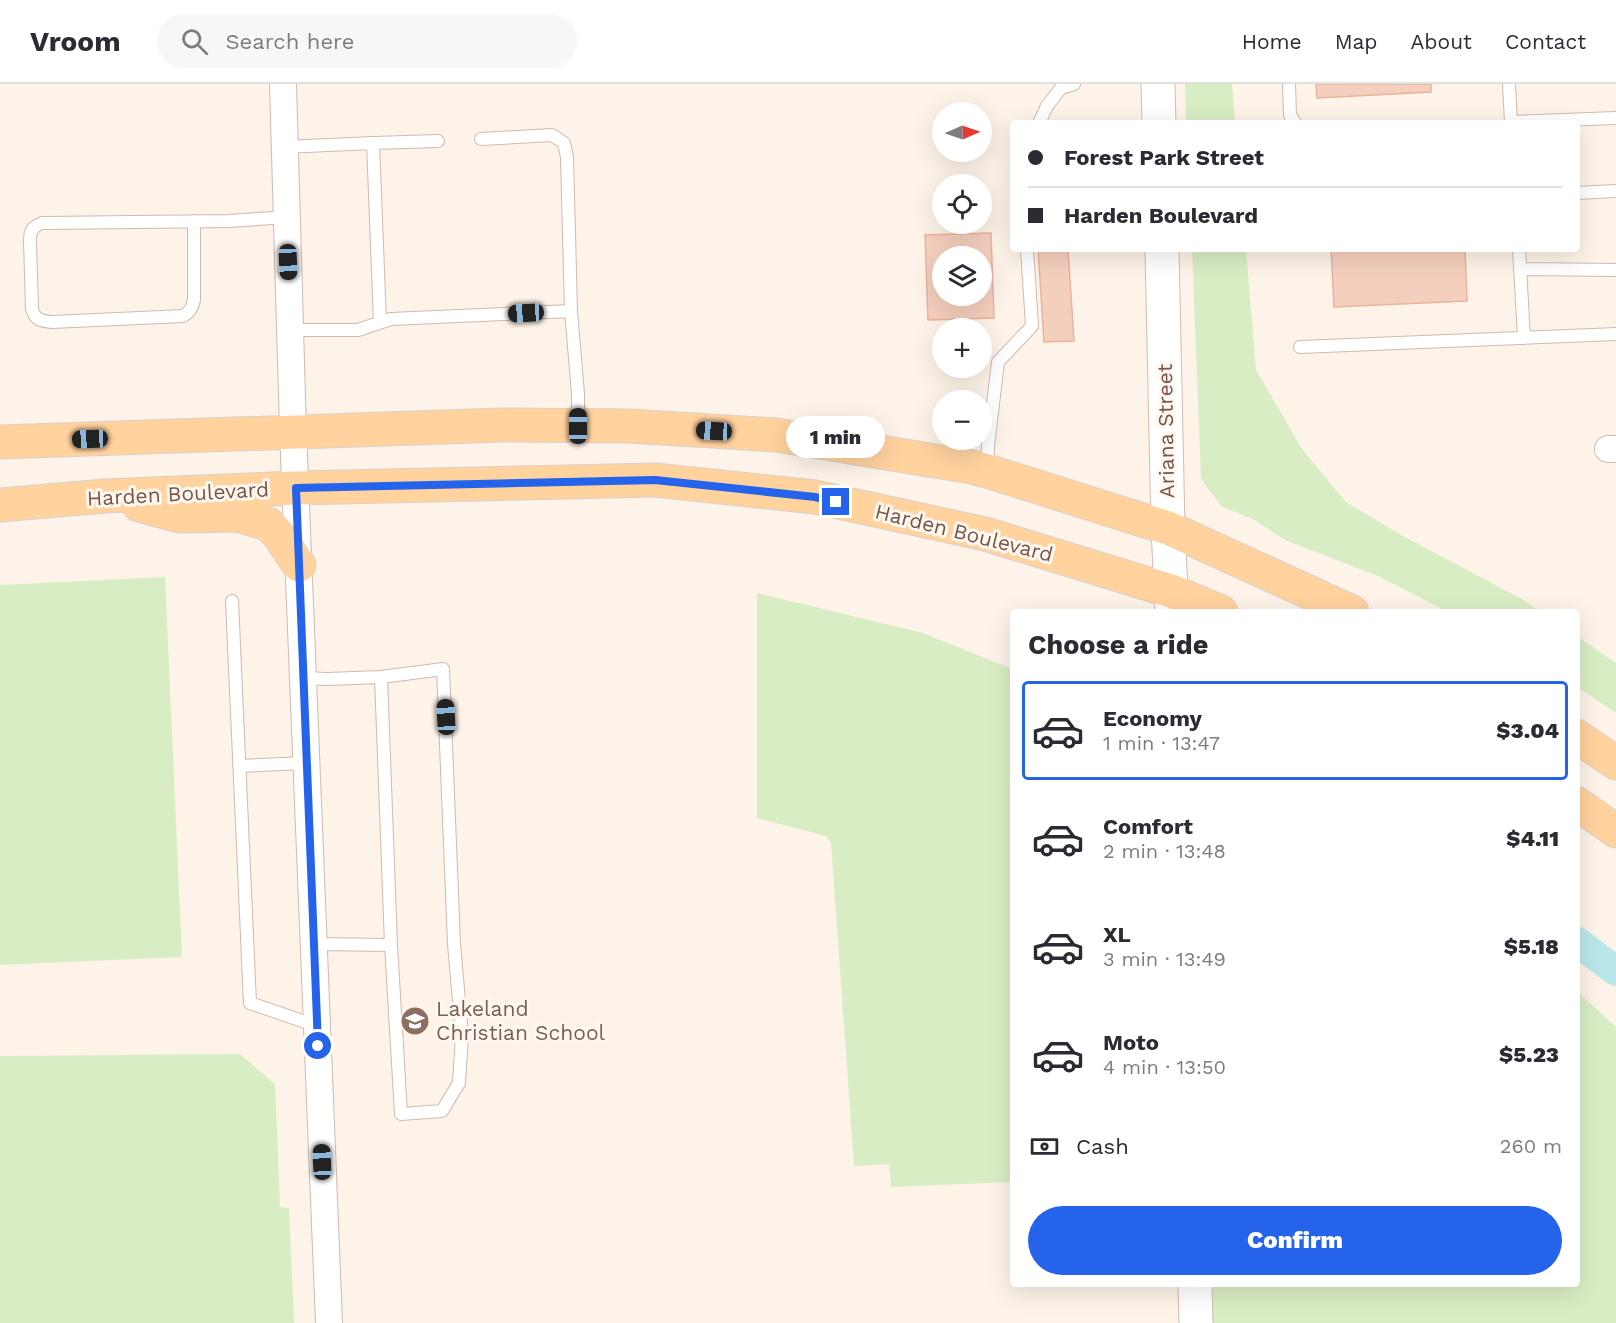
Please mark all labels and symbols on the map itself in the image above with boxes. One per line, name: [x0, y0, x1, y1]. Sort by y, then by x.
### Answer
north arrow: [932, 102, 992, 162]
car: [278, 244, 298, 280]
car: [508, 303, 544, 323]
street label: Ariana Street: [1152, 363, 1179, 499]
car: [569, 408, 587, 444]
callout: 1 min: [786, 415, 886, 457]
car: [696, 421, 732, 441]
car: [72, 429, 108, 449]
street label: Harden Boulevard: [86, 476, 270, 511]
route end: [822, 488, 849, 515]
street label: Harden Boulevard: [873, 498, 1056, 567]
car: [436, 699, 456, 735]
place label: Lakeland Christian School: [436, 996, 605, 1045]
school or university icon: Lakeland Christian School: [399, 1005, 431, 1037]
route start: [304, 1032, 331, 1059]
car: [312, 1144, 332, 1180]

